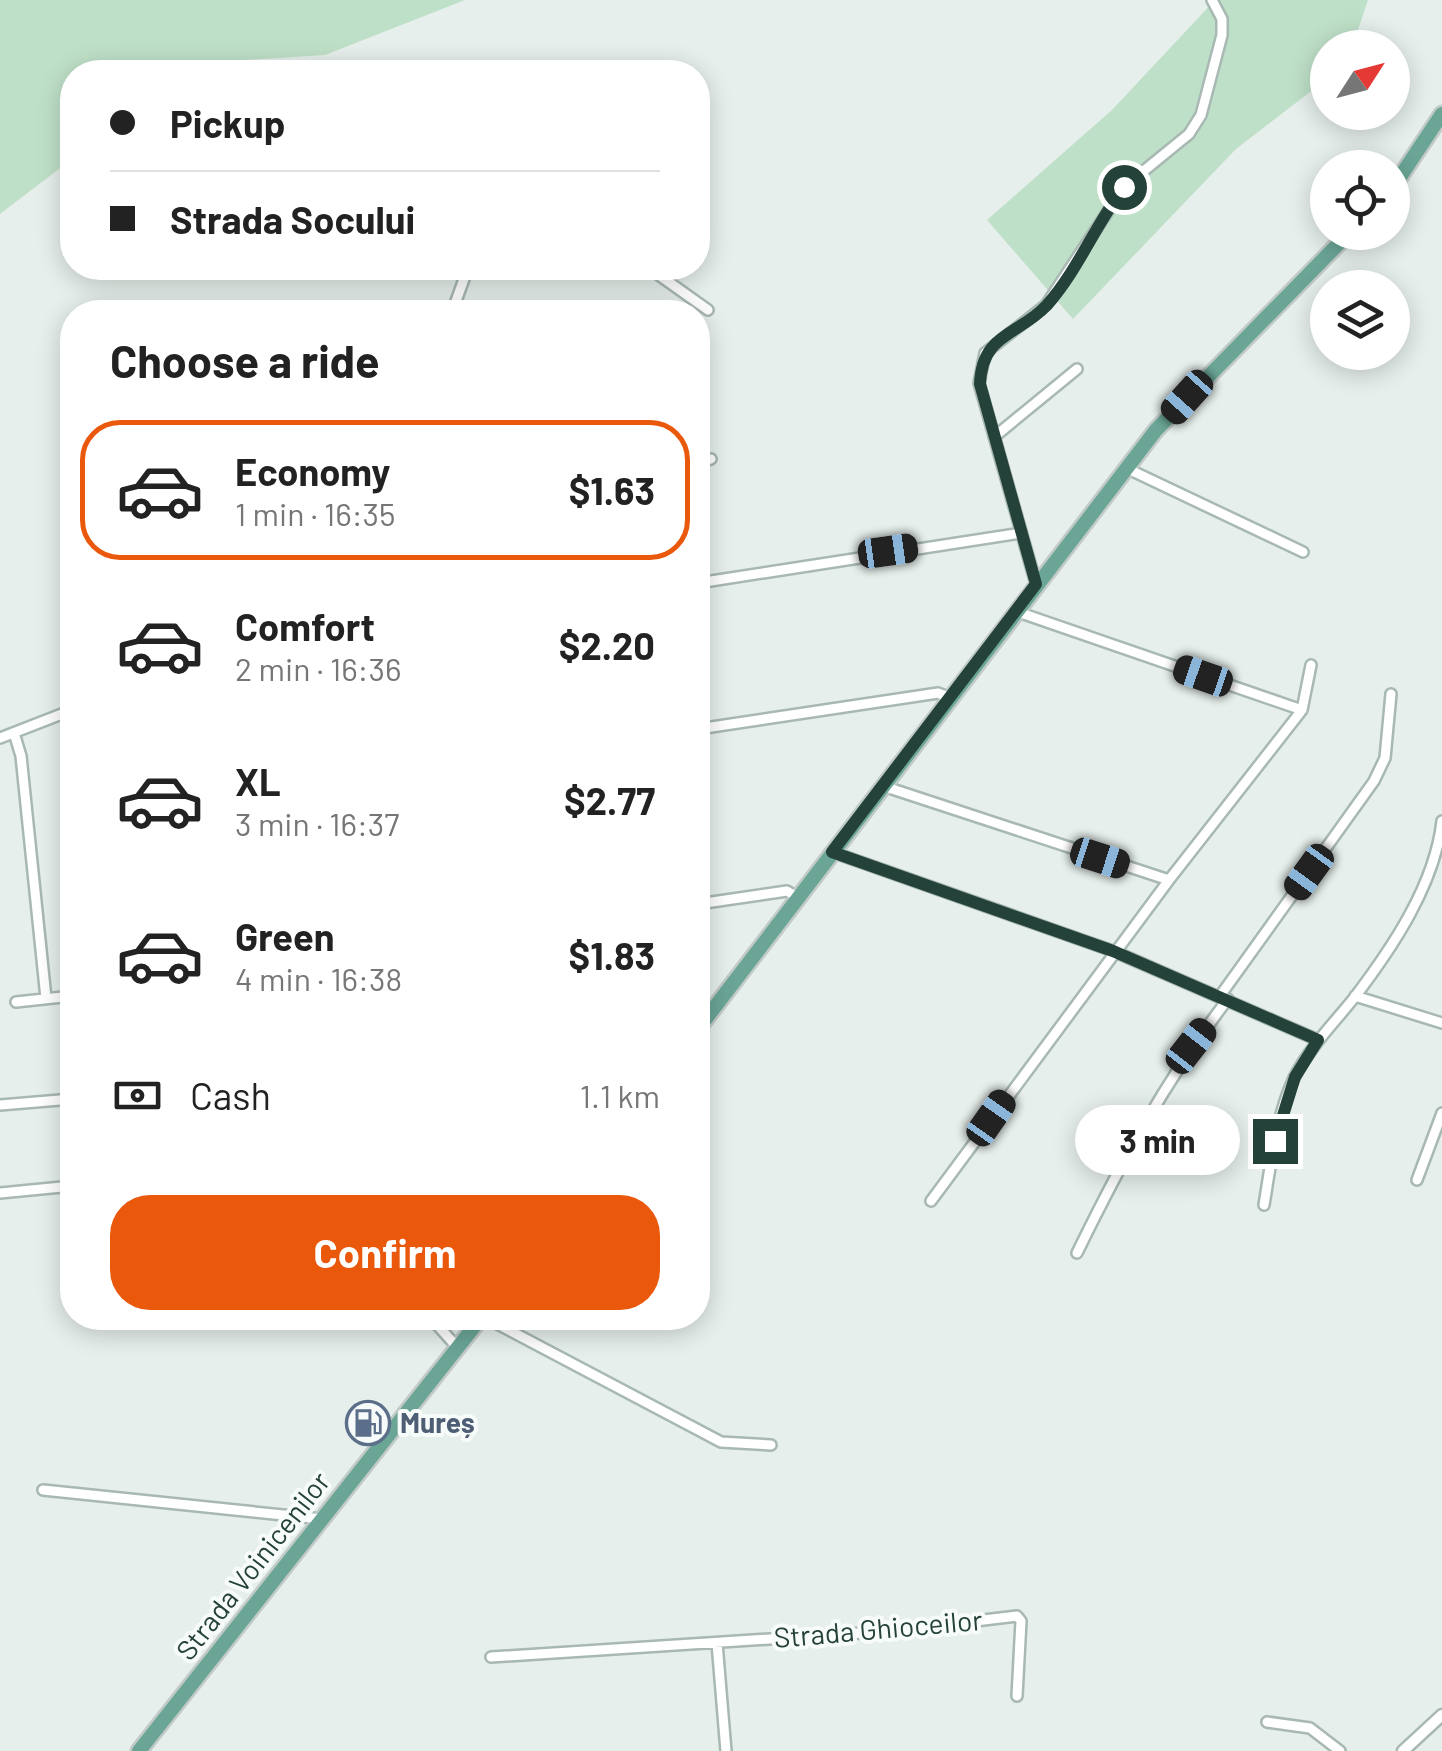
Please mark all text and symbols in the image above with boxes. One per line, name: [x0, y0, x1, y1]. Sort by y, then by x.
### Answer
north arrow: [1310, 30, 1410, 130]
map controls: [1310, 30, 1410, 370]
text: Pickup: [170, 100, 285, 146]
button: locate: [1310, 150, 1410, 250]
route start: [1102, 165, 1147, 210]
text: Strada Socului: [170, 196, 415, 242]
button: layers: [1310, 270, 1410, 370]
text: Choose a ride: [110, 333, 380, 387]
car: [1156, 365, 1218, 429]
icon: car: [115, 445, 205, 535]
text: Economy: [235, 448, 390, 494]
text: $1.63: [569, 467, 655, 513]
text: 1 min · 16:35: [235, 494, 395, 532]
car: [856, 532, 920, 570]
icon: car: [115, 600, 205, 690]
text: Comfort: [235, 603, 375, 649]
text: $2.20: [559, 622, 655, 668]
text: 2 min · 16:36: [235, 649, 401, 687]
car: [1170, 652, 1236, 700]
icon: car: [115, 755, 205, 845]
text: XL: [235, 758, 281, 804]
text: $2.77: [564, 777, 655, 823]
text: 3 min · 16:37: [235, 804, 399, 842]
car: [1067, 834, 1133, 882]
car: [1279, 839, 1339, 905]
icon: car: [115, 910, 205, 1000]
text: Green: [235, 913, 335, 959]
text: $1.83: [568, 932, 655, 978]
text: 4 min · 16:38: [235, 959, 402, 997]
car: [1161, 1013, 1221, 1079]
icon: cash: [110, 1068, 165, 1123]
text: Cash: [190, 1072, 271, 1118]
text: 1.1 km: [580, 1076, 660, 1114]
car: [962, 1085, 1020, 1151]
callout: 3 min: [1075, 1106, 1240, 1176]
route end: [1253, 1119, 1298, 1164]
text: 3 min: [1119, 1121, 1196, 1159]
button: Confirm: [110, 1195, 660, 1310]
fuel station icon: Mureș: [345, 1400, 391, 1446]
place label: Mureș: [400, 1405, 475, 1439]
street label: Strada Voinicenilor: [168, 1465, 336, 1666]
street label: Strada Ghioceilor: [772, 1602, 984, 1654]

